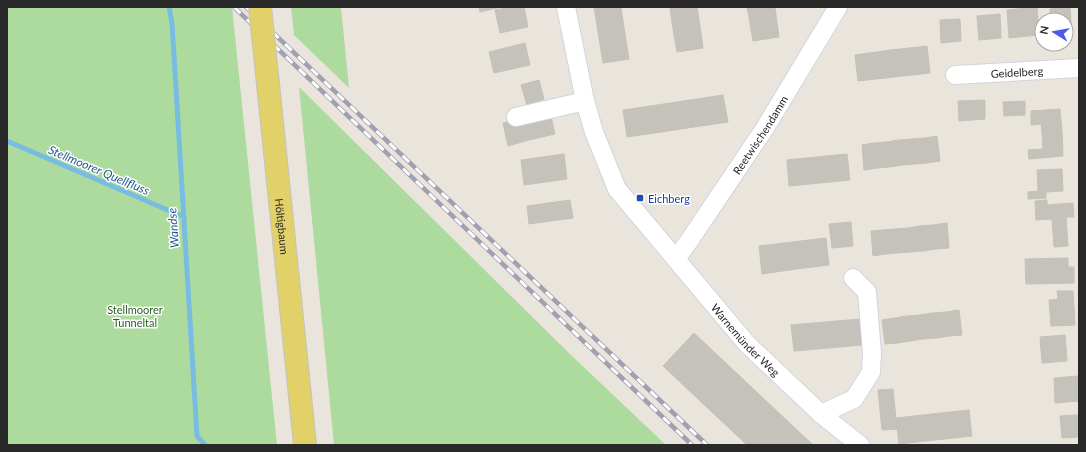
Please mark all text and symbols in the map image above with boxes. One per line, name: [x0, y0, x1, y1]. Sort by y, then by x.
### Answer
north arrow: [1034, 12, 1074, 52]
text: N: [1037, 25, 1051, 35]
street label: Geidelberg: [990, 64, 1044, 79]
street label: Reetwischendamm: [729, 93, 790, 176]
water label: Stellmoorer Quellfluss: [46, 142, 152, 198]
place label: Eichberg: [648, 192, 690, 205]
marker: Eichberg: [635, 193, 645, 203]
street label: Höltigbaum: [273, 198, 292, 255]
water label: Wandse: [164, 207, 182, 249]
street label: Warnemünder Weg: [709, 301, 783, 379]
park label: Stellmoorer Tunneltal: [107, 303, 163, 329]

